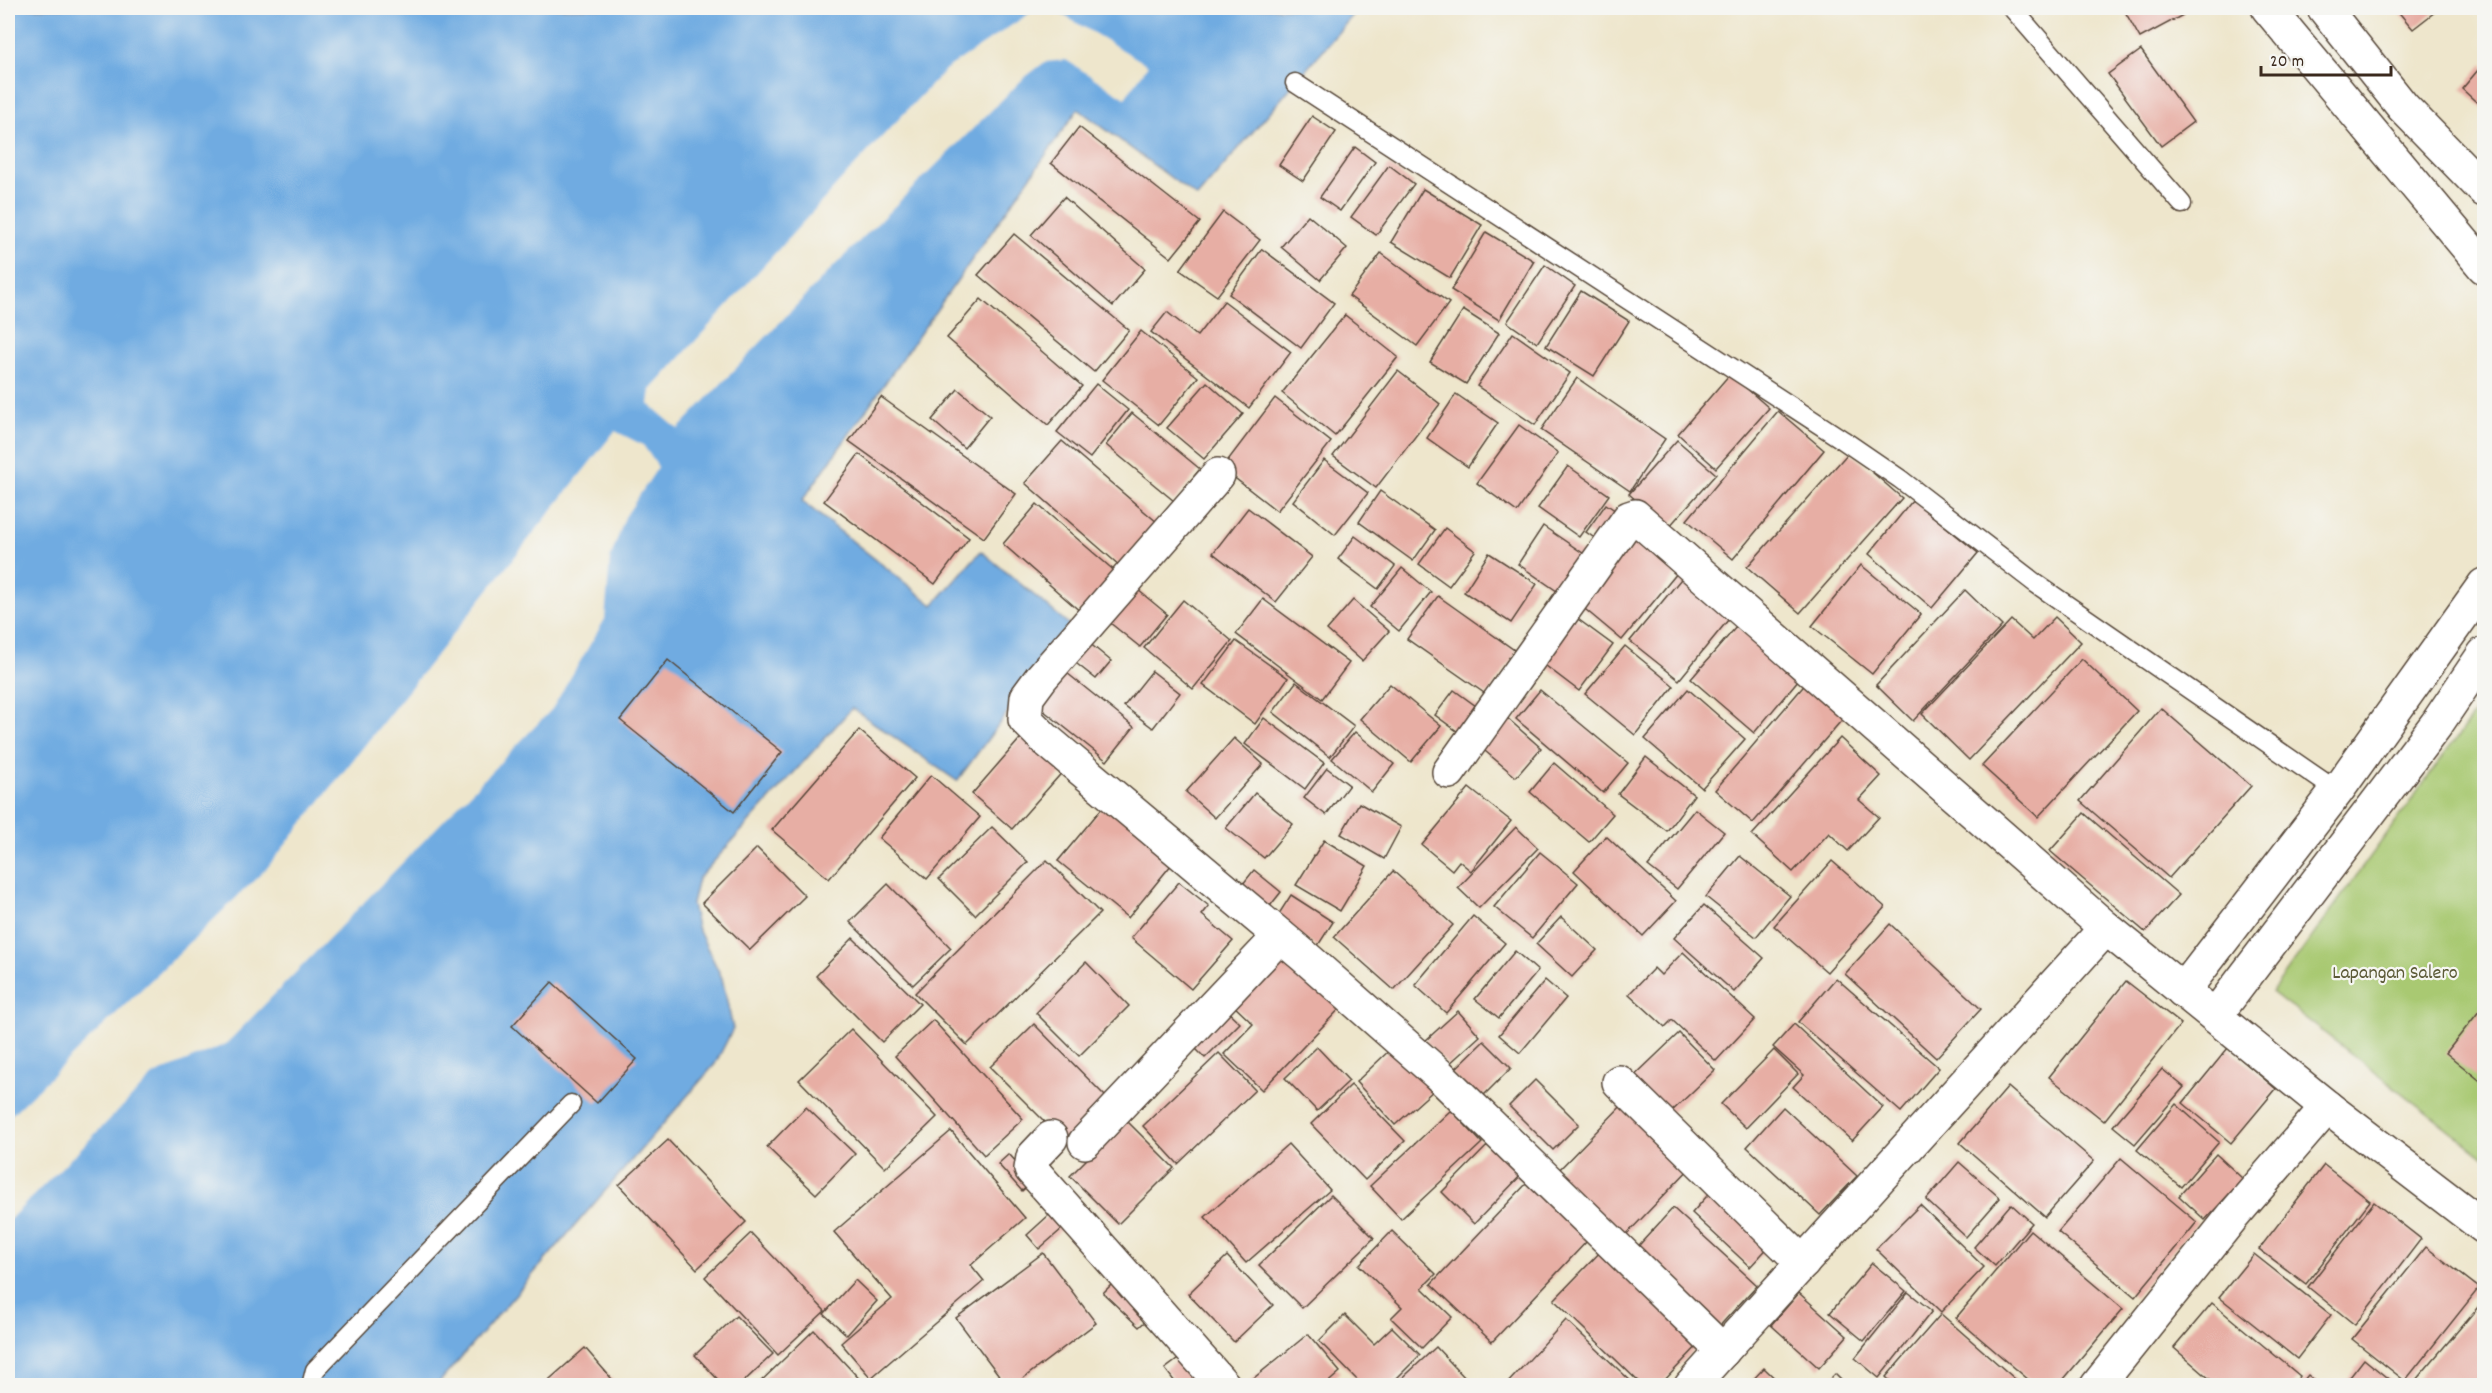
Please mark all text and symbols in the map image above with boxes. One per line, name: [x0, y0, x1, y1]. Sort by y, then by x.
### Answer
scale bar: [2261, 39, 2392, 77]
text: 20 m: [2270, 50, 2304, 75]
park label: Lapangan Salero: [2332, 960, 2458, 988]

